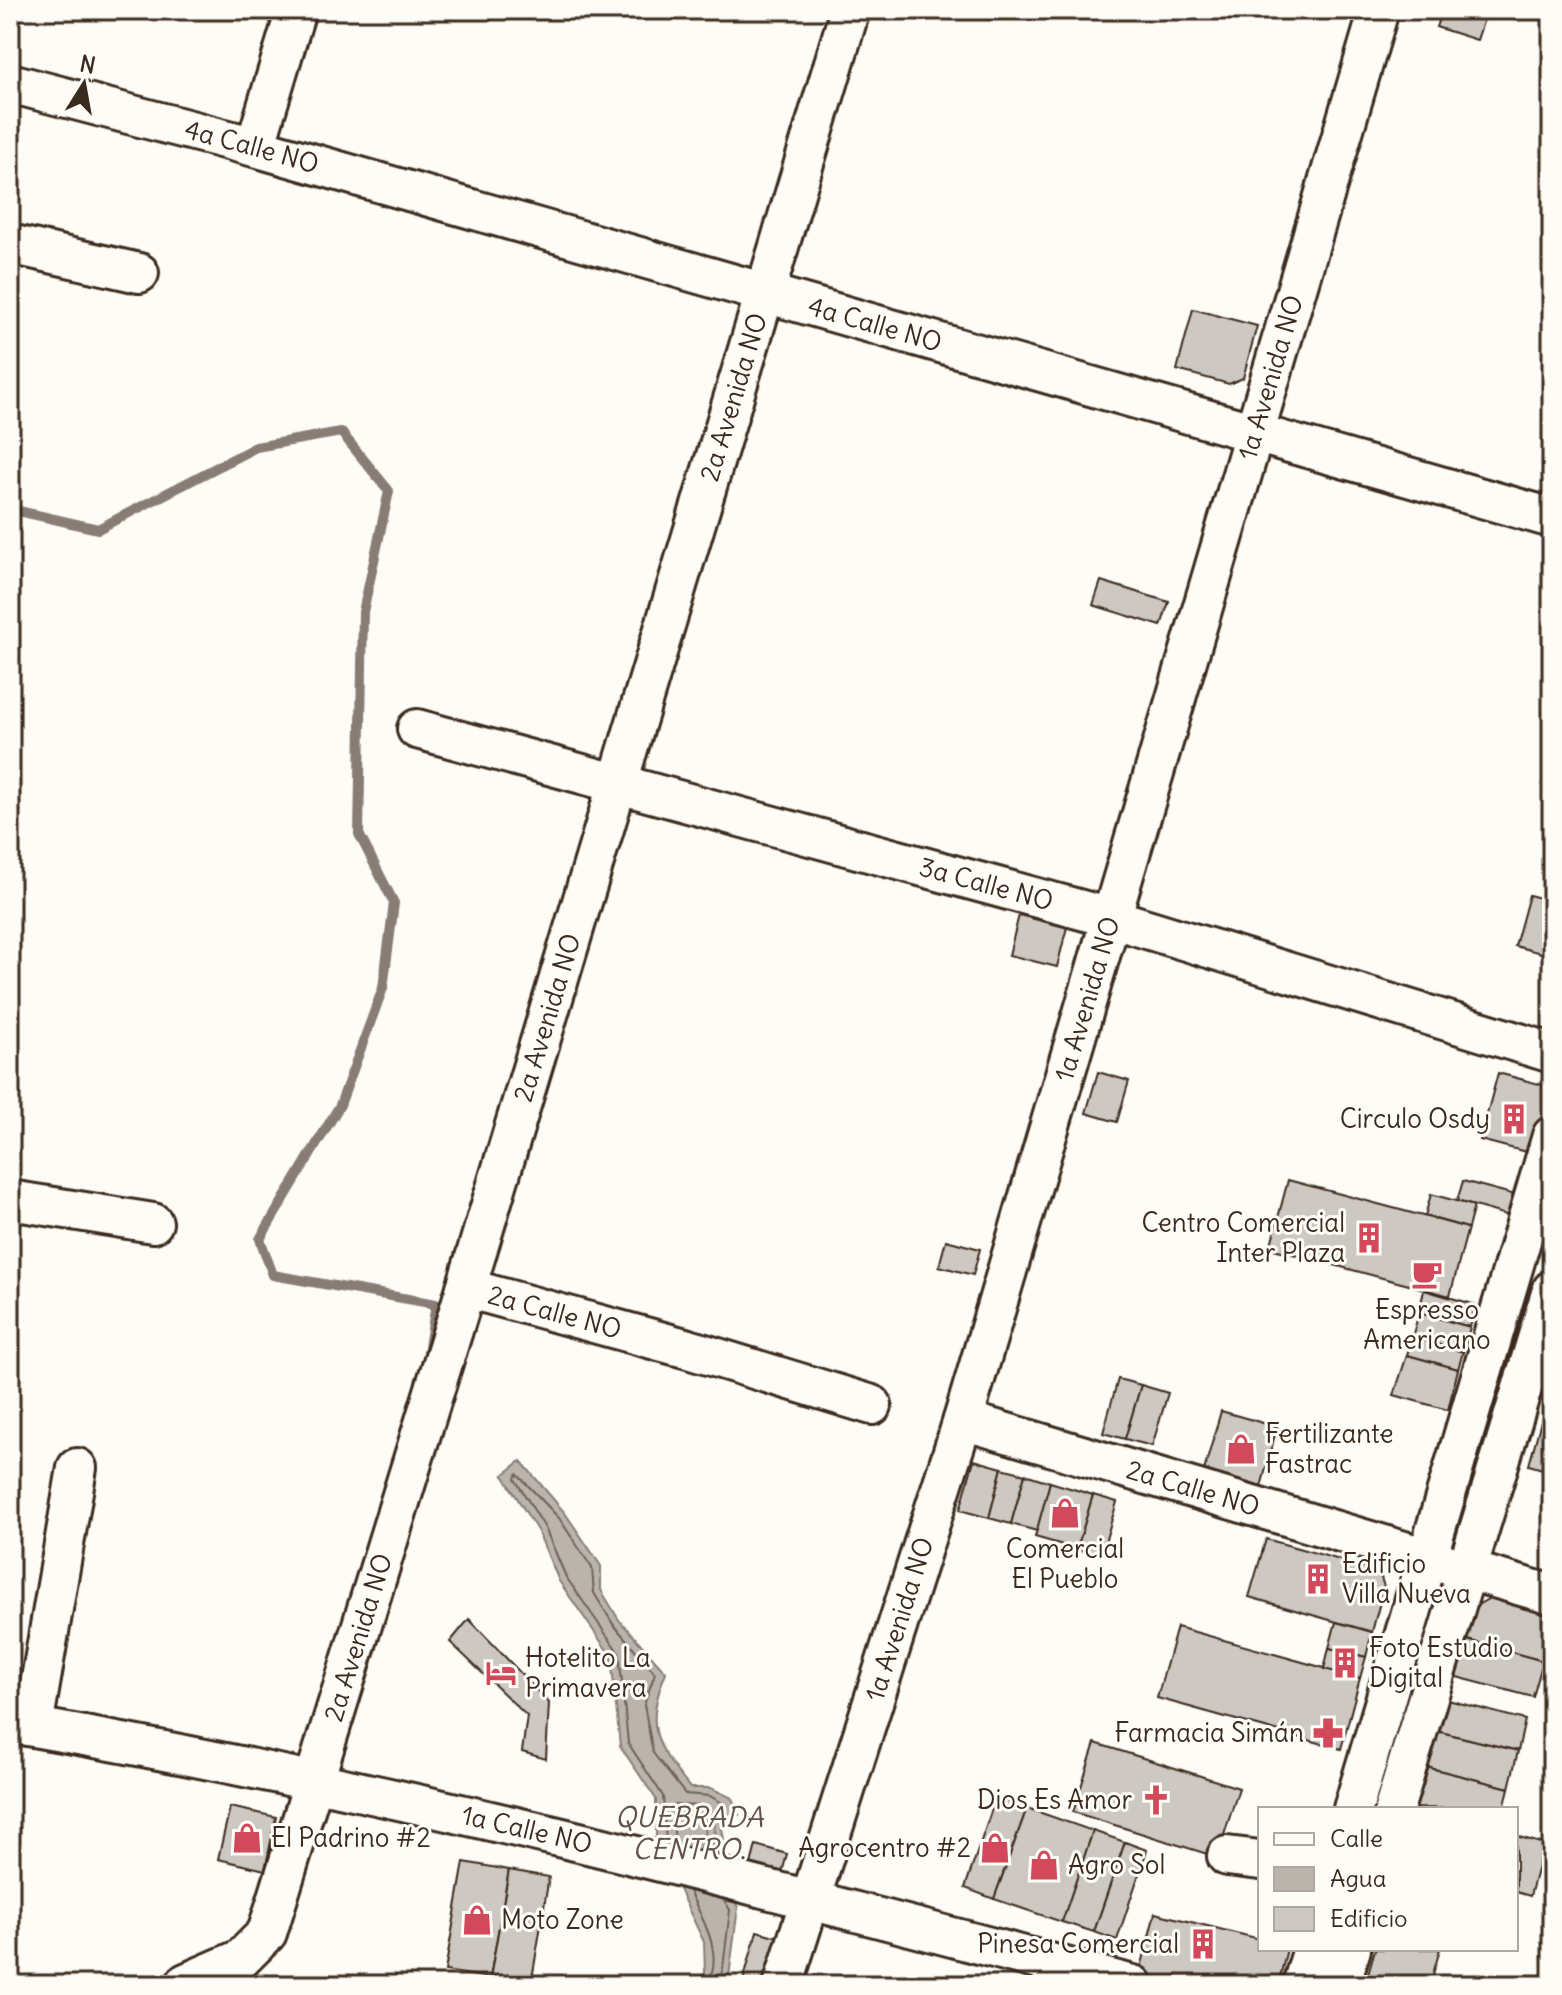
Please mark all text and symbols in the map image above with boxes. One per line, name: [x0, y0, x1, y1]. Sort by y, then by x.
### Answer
north arrow: [44, 44, 124, 124]
text: N: [78, 49, 98, 80]
street label: 4a Calle NO: [181, 112, 323, 180]
street label: 4a Calle NO: [804, 289, 946, 359]
street label: 1a Avenida NO: [1230, 291, 1310, 463]
street label: 2a Avenida NO: [692, 309, 774, 485]
street label: 3a Calle NO: [916, 850, 1057, 918]
street label: 1a Avenida NO: [1047, 913, 1127, 1085]
street label: 2a Avenida NO: [506, 930, 588, 1106]
place label: Circulo Osdy: [1340, 1102, 1490, 1135]
building icon: Circulo Osdy: [1497, 1102, 1531, 1136]
place label: Centro Comercial Inter Plaza: [1141, 1206, 1345, 1269]
building icon: Centro Comercial Inter Plaza: [1352, 1221, 1386, 1255]
cafe icon: Espresso Americano: [1410, 1257, 1444, 1291]
street label: 2a Calle NO: [484, 1278, 625, 1346]
place label: Espresso Americano: [1363, 1293, 1491, 1356]
place label: Fertilizante Fastrac: [1265, 1417, 1394, 1480]
shop icon: Fertilizante Fastrac: [1224, 1432, 1258, 1466]
street label: 2a Calle NO: [1123, 1453, 1264, 1523]
shop icon: Comercial El Pueblo: [1048, 1496, 1082, 1530]
place label: Comercial El Pueblo: [1006, 1532, 1124, 1595]
street label: 1a Avenida NO: [858, 1533, 941, 1705]
place label: Edificio Villa Nueva: [1342, 1547, 1471, 1610]
street label: 2a Avenida NO: [316, 1549, 399, 1725]
building icon: Edificio Villa Nueva: [1301, 1562, 1335, 1596]
place label: Foto Estudio Digital: [1369, 1631, 1513, 1694]
place label: Hotelito La Primavera: [525, 1641, 651, 1704]
building icon: Foto Estudio Digital: [1328, 1646, 1362, 1680]
hotel icon: Hotelito La Primavera: [484, 1656, 518, 1690]
place label: Farmacia Simán: [1114, 1716, 1304, 1749]
pharmacy icon: Farmacia Simán: [1311, 1716, 1345, 1750]
place label: Dios Es Amor: [977, 1783, 1132, 1816]
church icon: Dios Es Amor: [1139, 1783, 1173, 1817]
street label: 1a Calle NO: [459, 1798, 596, 1861]
water label: QUEBRADA CENTRO.: [615, 1799, 764, 1867]
legend: [1258, 1807, 1518, 1951]
shop icon: El Padrino #2: [230, 1821, 264, 1855]
place label: El Padrino #2: [271, 1821, 431, 1854]
text: Calle: [1330, 1823, 1383, 1853]
place label: Agrocentro #2: [798, 1831, 971, 1864]
shop icon: Agrocentro #2: [978, 1831, 1012, 1865]
shop icon: Agro Sol: [1027, 1848, 1061, 1882]
place label: Agro Sol: [1068, 1848, 1165, 1881]
text: Agua: [1330, 1863, 1386, 1893]
shop icon: Moto Zone: [460, 1903, 494, 1937]
place label: Moto Zone: [501, 1903, 624, 1936]
text: Edificio: [1330, 1903, 1408, 1933]
place label: Pinesa Comercial: [977, 1927, 1179, 1960]
building icon: Pinesa Comercial: [1186, 1927, 1220, 1961]

